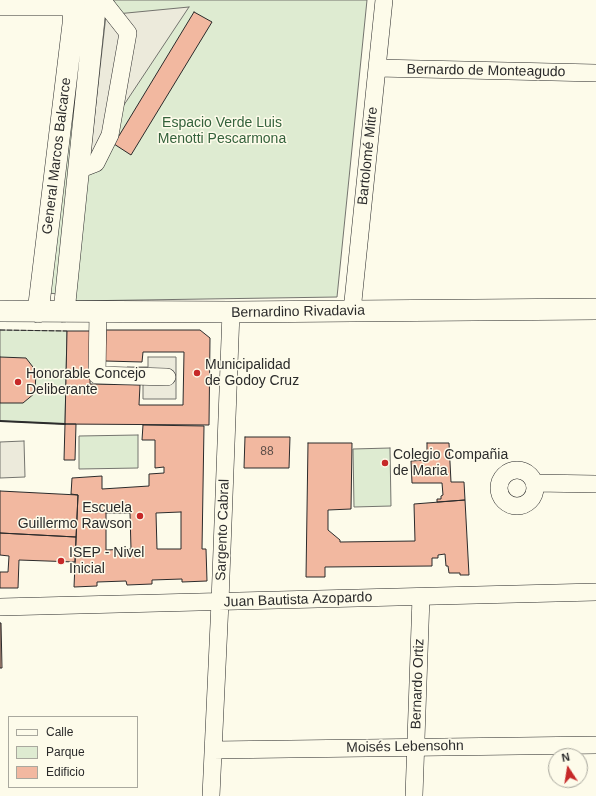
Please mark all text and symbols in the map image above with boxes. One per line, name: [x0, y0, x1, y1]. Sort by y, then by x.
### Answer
street label: Bernardo de Monteagudo: [406, 61, 566, 81]
street label: General Marcos Balcarce: [39, 77, 75, 235]
street label: Bartolomé Mitre: [354, 106, 382, 206]
park label: Espacio Verde Luis Menotti Pescarmona: [158, 115, 286, 148]
street label: Bernardino Rivadavia: [231, 302, 365, 322]
place label: Municipalidad de Godoy Cruz: [205, 357, 299, 390]
place label: Honorable Concejo Deliberante: [26, 366, 146, 398]
marker: Municipalidad de Godoy Cruz: [192, 368, 202, 378]
marker: Honorable Concejo Deliberante: [13, 377, 23, 387]
house number: 88: [260, 445, 274, 459]
place label: Colegio Compañia de Maria: [393, 447, 508, 480]
marker: Colegio Compañia de Maria: [380, 458, 390, 468]
street label: Sargento Cabral: [213, 479, 233, 581]
place label: Escuela Guillermo Rawson: [18, 500, 132, 532]
marker: Escuela Guillermo Rawson: [135, 511, 145, 521]
place label: ISEP - Nivel Inicial: [69, 545, 144, 578]
marker: ISEP - Nivel Inicial: [56, 556, 66, 566]
street label: Juan Bautista Azopardo: [223, 589, 373, 611]
street label: Bernardo Ortiz: [408, 638, 428, 730]
legend: [8, 716, 138, 788]
text: Calle: [46, 725, 73, 739]
street label: Moisés Lebensohn: [346, 738, 464, 756]
text: Parque: [46, 745, 85, 759]
north arrow: [548, 748, 588, 788]
text: N: [561, 751, 571, 764]
text: Edificio: [46, 765, 85, 779]

